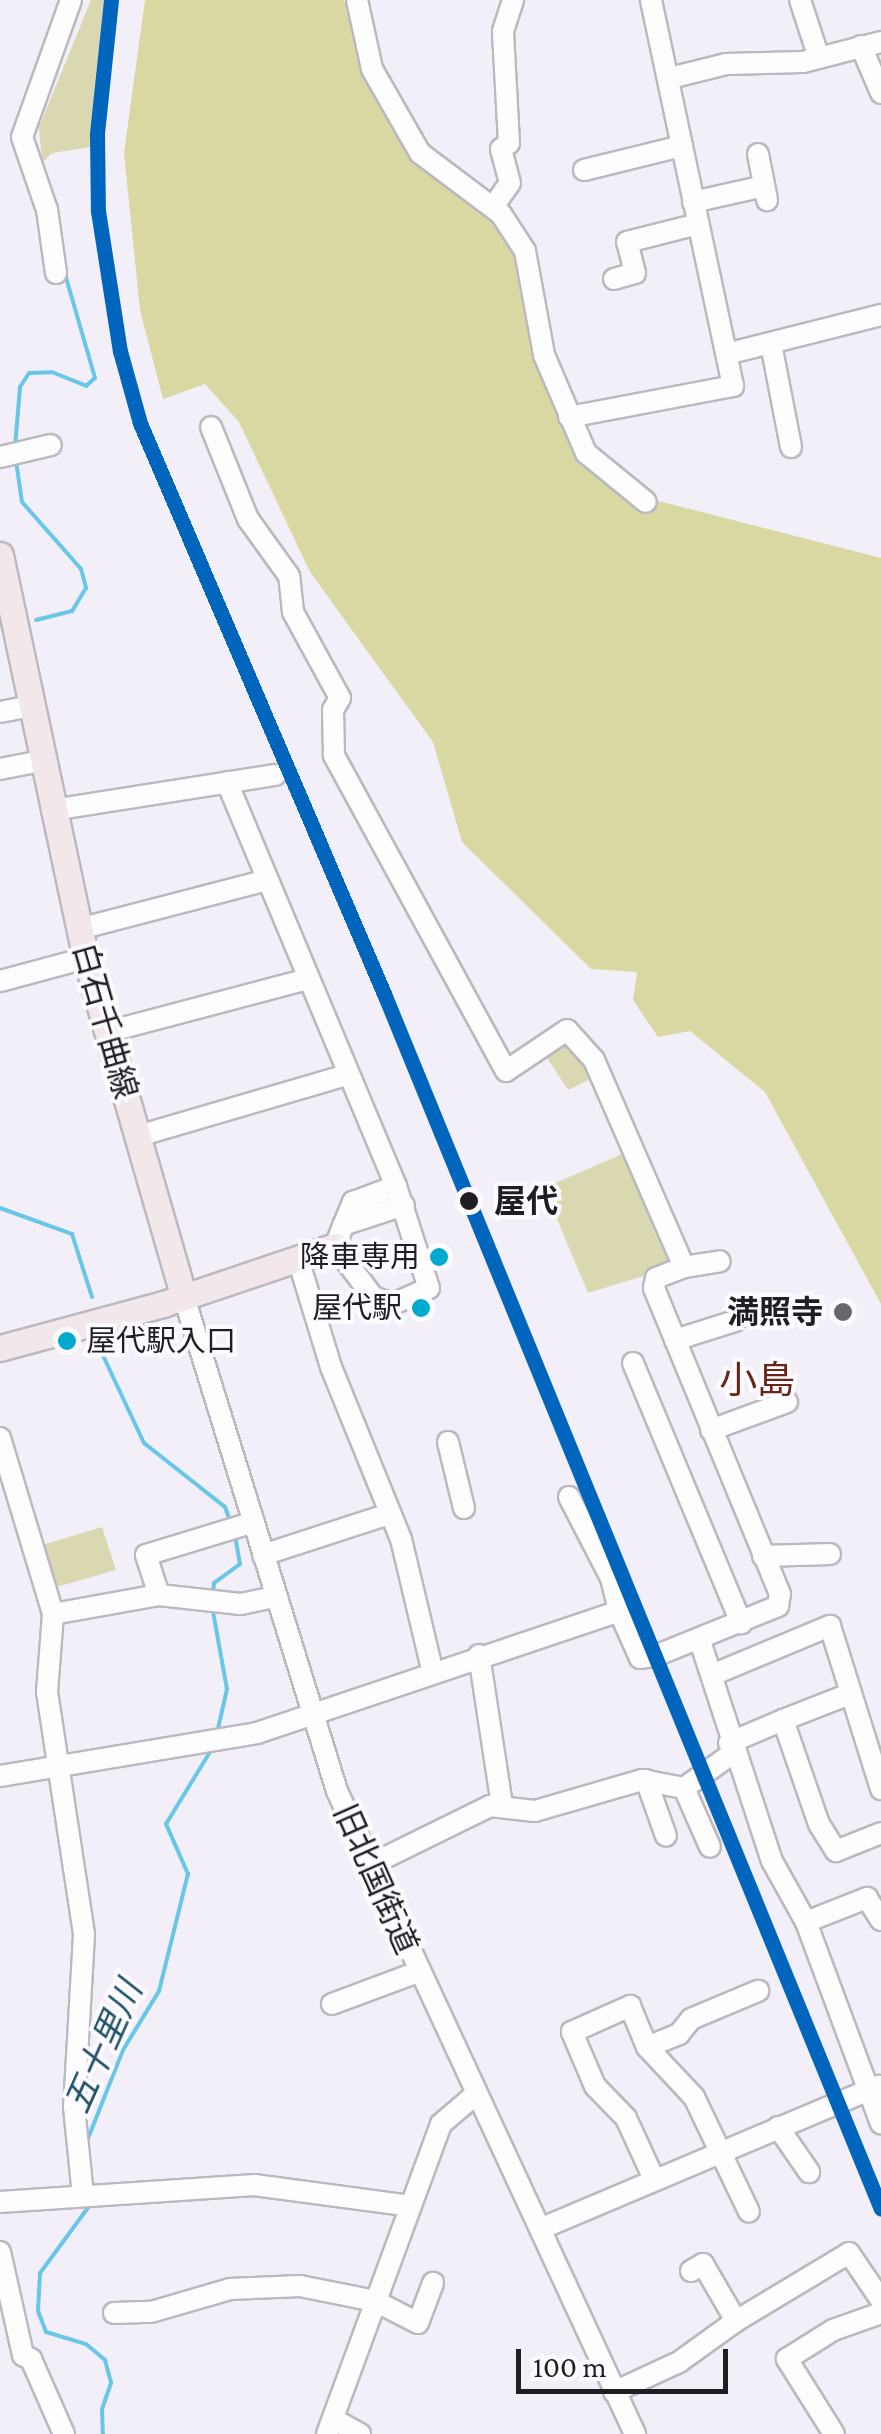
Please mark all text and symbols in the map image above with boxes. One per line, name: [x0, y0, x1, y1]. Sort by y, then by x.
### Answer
street label: 白石千曲線: [64, 939, 146, 1103]
place label: 屋代: [494, 1182, 558, 1220]
marker: 屋代: [453, 1185, 485, 1217]
place label: 降車専用: [300, 1239, 420, 1275]
marker: 降車専用: [429, 1247, 449, 1267]
place label: 屋代駅: [312, 1290, 402, 1326]
place label: 満照寺: [727, 1293, 823, 1331]
marker: 屋代駅: [411, 1298, 431, 1318]
marker: 満照寺: [832, 1301, 854, 1323]
place label: 屋代駅入口: [86, 1323, 236, 1359]
marker: 屋代駅入口: [57, 1331, 77, 1351]
district label: 小島: [719, 1358, 795, 1404]
street label: 旧北国街道: [326, 1798, 426, 1960]
water label: 五十里川: [56, 1975, 152, 2119]
scale bar: [521, 2329, 734, 2391]
text: 100 m: [533, 2350, 607, 2383]

